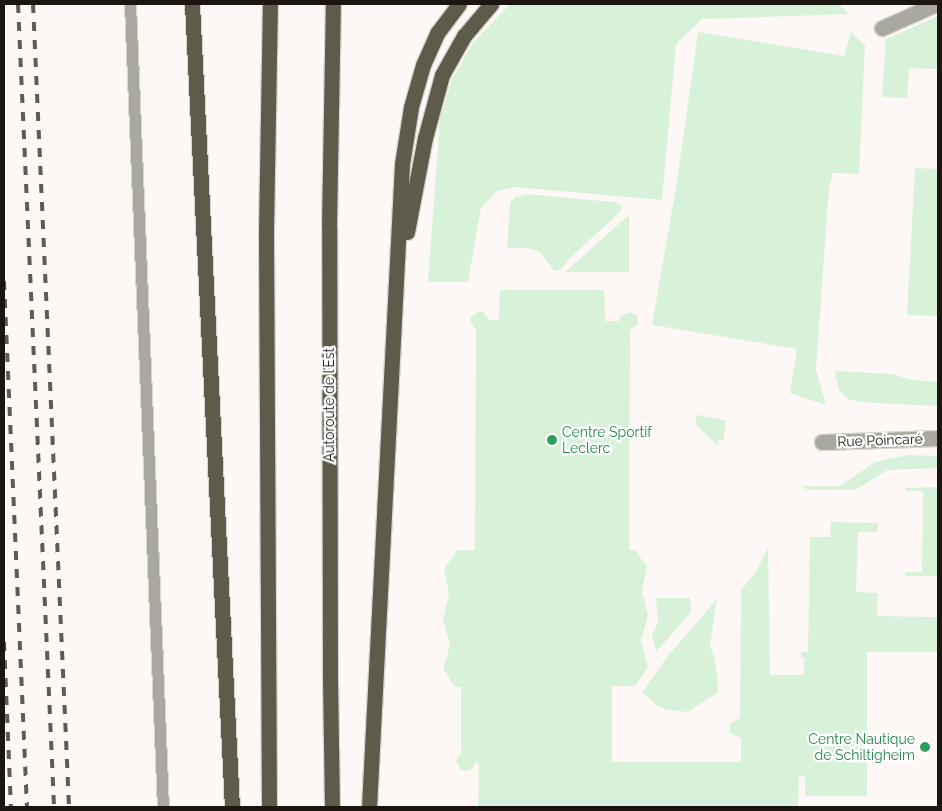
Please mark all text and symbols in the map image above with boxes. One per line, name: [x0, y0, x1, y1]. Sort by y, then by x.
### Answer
street label: Autoroute de l’Est: [321, 348, 337, 462]
place label: Centre Sportif Leclerc: [562, 424, 652, 457]
street label: Rue Poincaré: [837, 430, 923, 450]
marker: Centre Sportif Leclerc: [546, 434, 558, 446]
place label: Centre Nautique de Schiltigheim: [808, 731, 915, 764]
marker: Centre Nautique de Schiltigheim: [919, 741, 931, 753]

